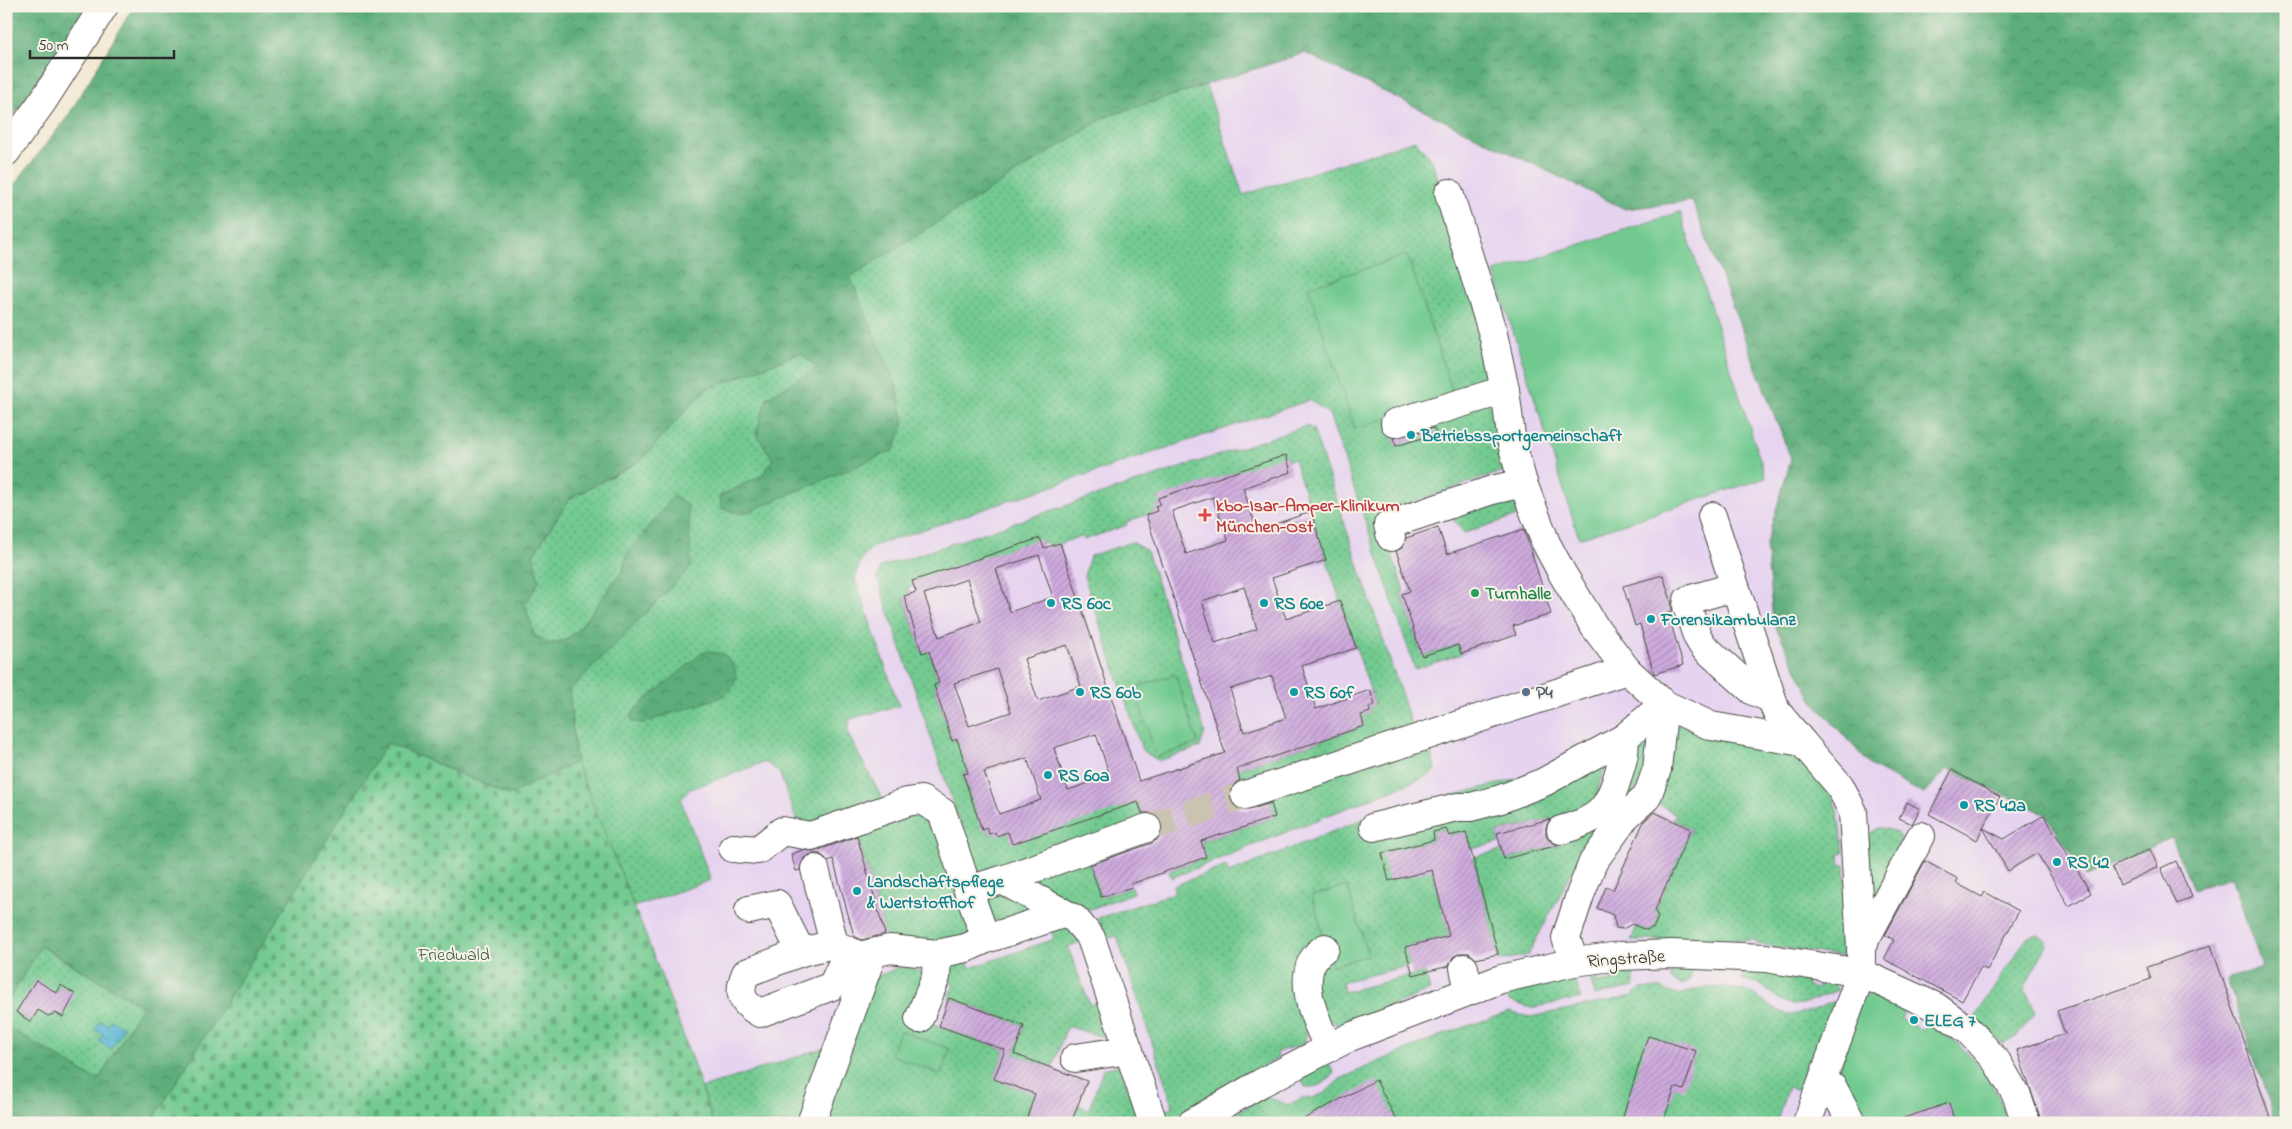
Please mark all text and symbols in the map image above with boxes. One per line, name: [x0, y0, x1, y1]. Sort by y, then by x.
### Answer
scale bar: [30, 28, 174, 60]
text: 50 m: [38, 35, 69, 57]
place label: Betriebssportgemeinschaft: [1420, 424, 1623, 451]
marker: Betriebssportgemeinschaft: [1405, 429, 1417, 441]
place label: kbo-Isar-Amper-Klinikum München-Ost: [1216, 494, 1399, 541]
marker: kbo-Isar-Amper-Klinikum München-Ost: [1198, 508, 1212, 522]
place label: Turnhalle: [1485, 582, 1552, 608]
marker: Turnhalle: [1469, 587, 1481, 599]
place label: RS 60c: [1061, 592, 1112, 618]
place label: RS 60e: [1274, 592, 1325, 618]
marker: RS 60c: [1045, 597, 1057, 609]
marker: RS 60e: [1258, 597, 1270, 609]
place label: Forensikambulanz: [1660, 608, 1796, 634]
marker: Forensikambulanz: [1645, 613, 1657, 625]
place label: RS 60b: [1090, 681, 1142, 707]
place label: RS 60f: [1304, 681, 1355, 707]
place label: P4: [1536, 681, 1553, 707]
marker: RS 60b: [1074, 686, 1086, 698]
marker: RS 60f: [1288, 686, 1300, 698]
marker: P4: [1520, 686, 1532, 698]
place label: RS 60a: [1058, 764, 1110, 790]
marker: RS 60a: [1042, 769, 1054, 781]
place label: RS 42a: [1974, 794, 2026, 820]
marker: RS 42a: [1958, 799, 1970, 811]
place label: RS 42: [2067, 851, 2109, 877]
marker: RS 42: [2051, 856, 2063, 868]
place label: Landschaftspflege & Wertstoffhof: [866, 870, 1005, 917]
marker: Landschaftspflege & Wertstoffhof: [851, 885, 863, 897]
park label: Friedwald: [417, 943, 490, 969]
street label: Ringstraße: [1586, 944, 1667, 977]
place label: ELEG 7: [1924, 1009, 1976, 1035]
marker: ELEG 7: [1908, 1014, 1920, 1026]

